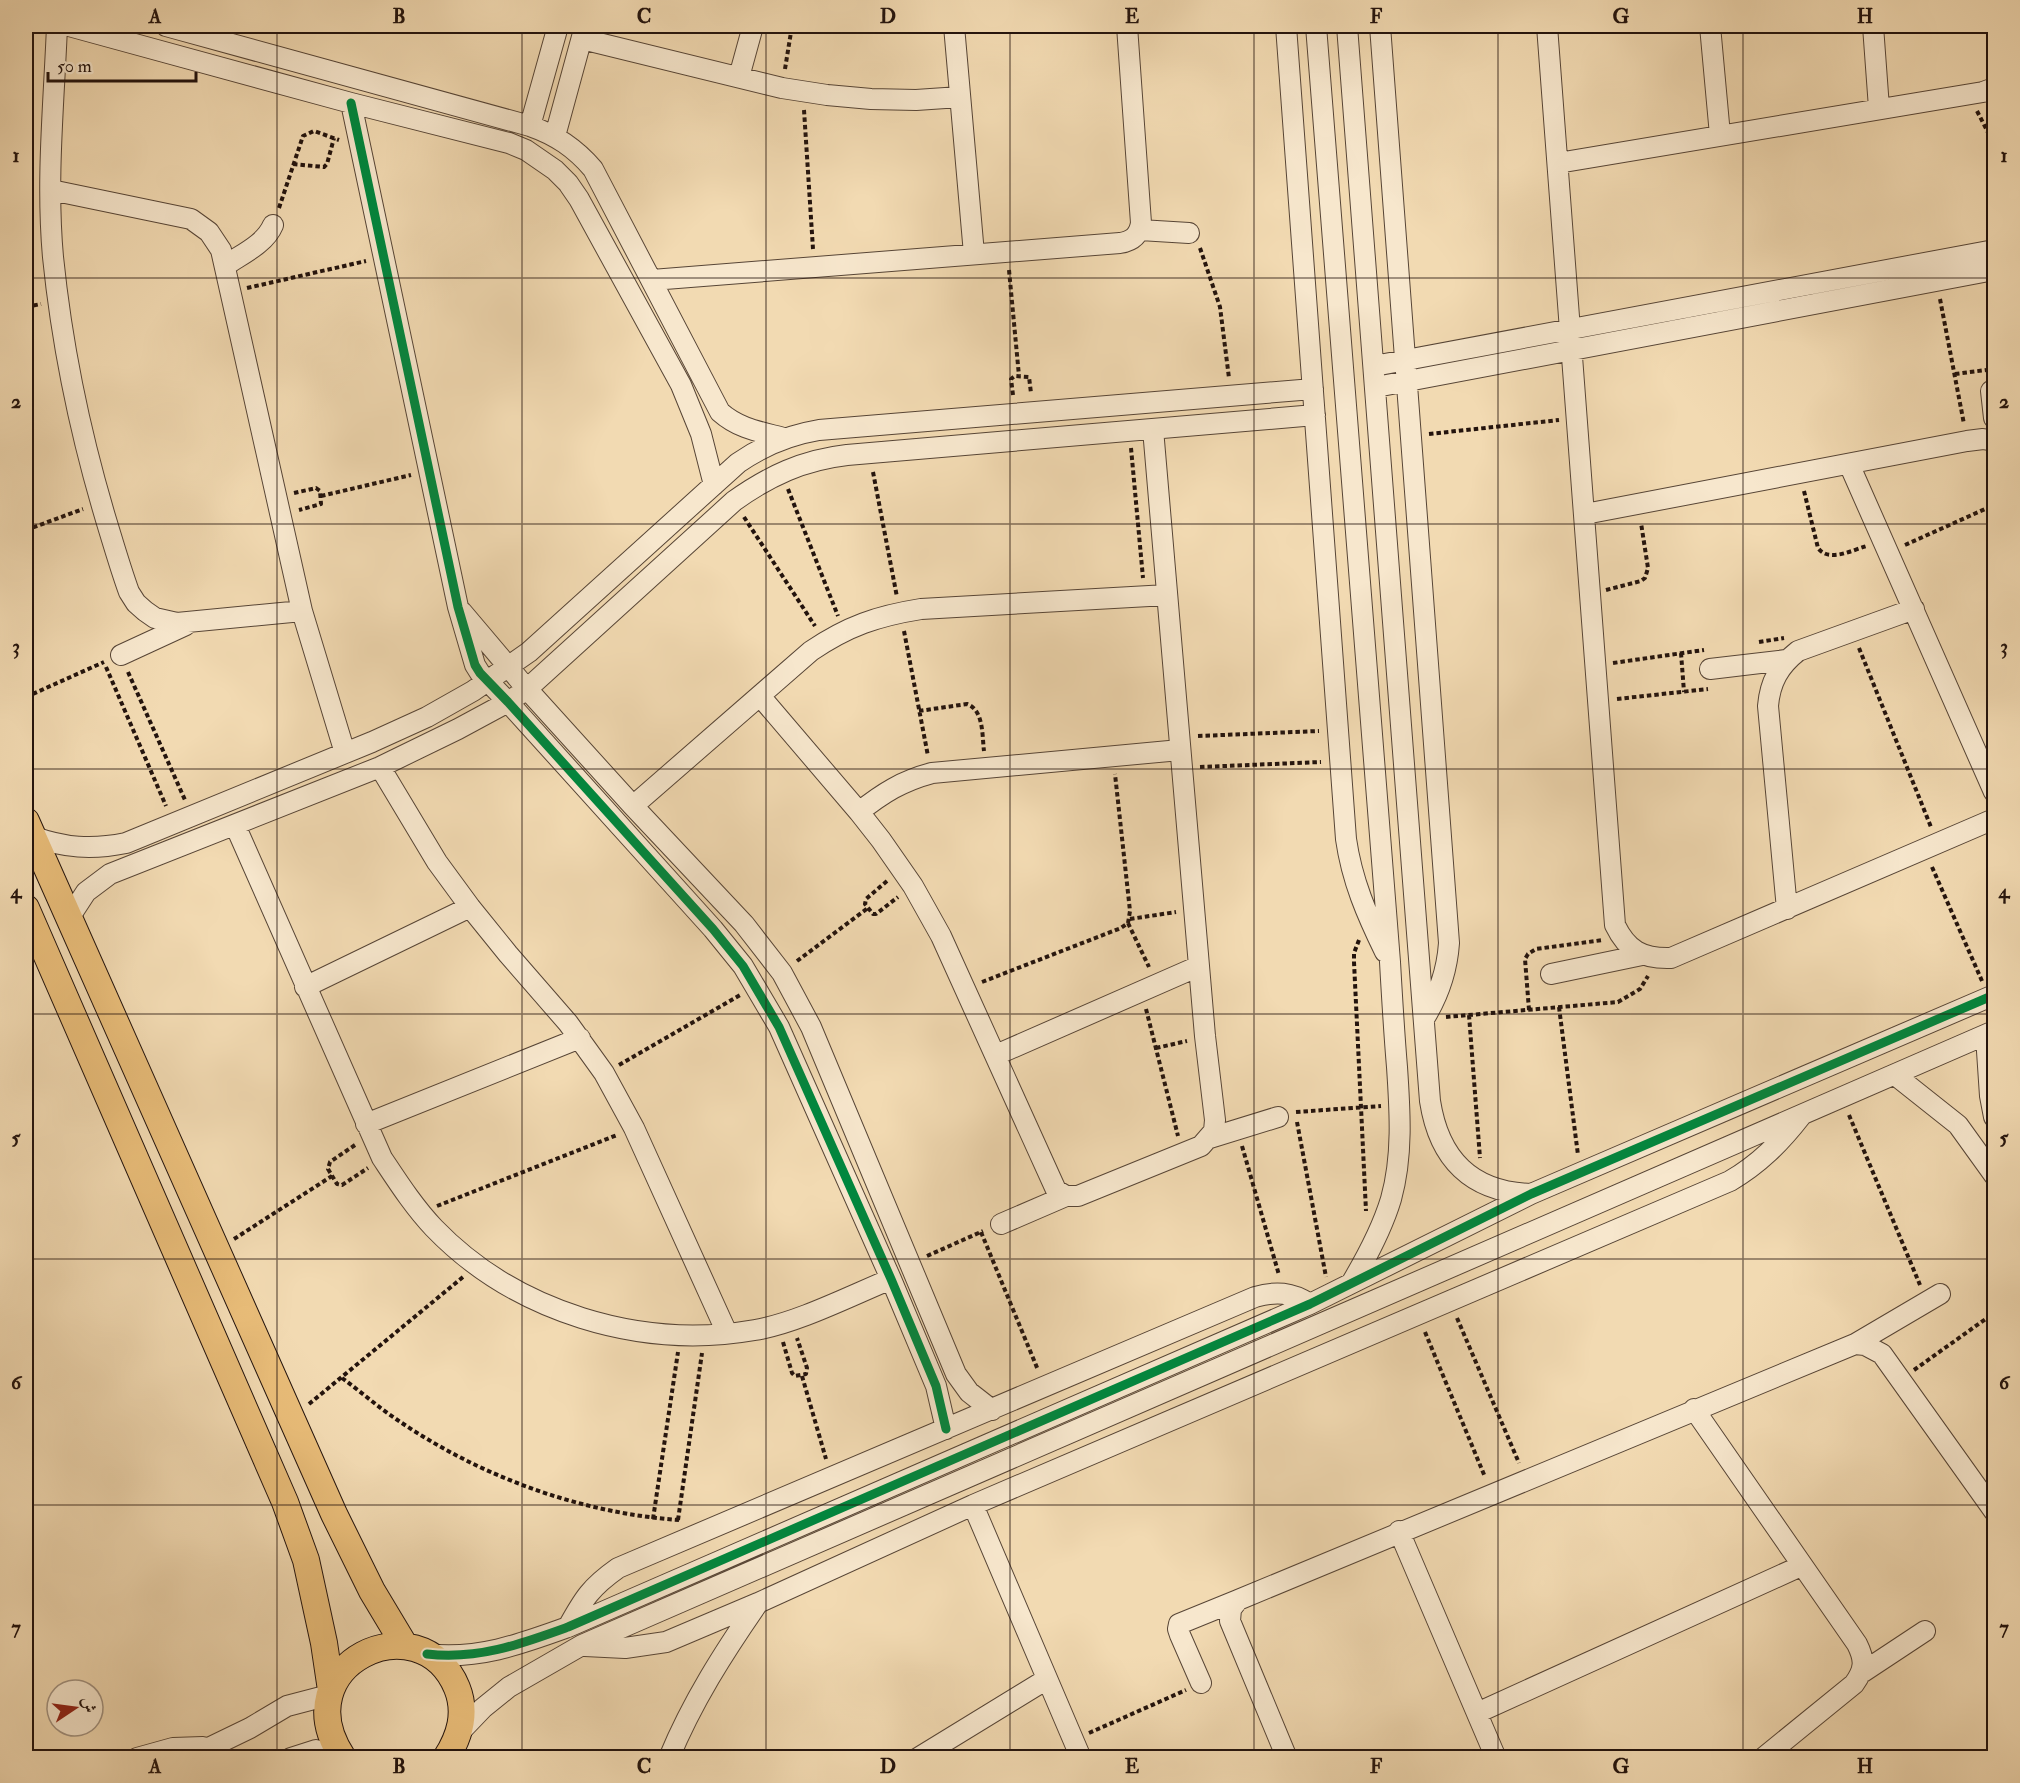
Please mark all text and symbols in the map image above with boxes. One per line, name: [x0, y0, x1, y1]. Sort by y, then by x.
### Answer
text: A: [148, 4, 162, 29]
text: B: [392, 4, 406, 29]
text: C: [637, 4, 651, 29]
text: D: [880, 4, 896, 29]
text: E: [1125, 4, 1140, 29]
text: F: [1370, 4, 1383, 29]
text: G: [1613, 4, 1630, 29]
text: H: [1857, 4, 1873, 29]
scale bar: [48, 45, 196, 83]
text: 50 m: [57, 55, 92, 78]
text: 1: [12, 143, 20, 168]
text: 1: [2000, 143, 2008, 168]
text: 2: [11, 389, 21, 414]
text: 2: [1999, 389, 2009, 414]
text: 3: [12, 634, 20, 659]
text: 3: [2000, 634, 2008, 659]
text: 4: [10, 879, 23, 904]
text: 4: [1998, 879, 2011, 904]
text: 5: [12, 1125, 22, 1150]
text: 5: [2000, 1125, 2010, 1150]
text: 6: [11, 1370, 23, 1395]
text: 6: [1999, 1370, 2011, 1395]
text: 7: [11, 1615, 21, 1640]
text: 7: [1999, 1615, 2009, 1640]
north arrow: [45, 1678, 105, 1738]
text: ش: [77, 1695, 100, 1715]
text: A: [148, 1754, 162, 1779]
text: B: [392, 1754, 406, 1779]
text: C: [637, 1754, 651, 1779]
text: D: [880, 1754, 896, 1779]
text: E: [1125, 1754, 1140, 1779]
text: F: [1370, 1754, 1383, 1779]
text: G: [1613, 1754, 1630, 1779]
text: H: [1857, 1754, 1873, 1779]

